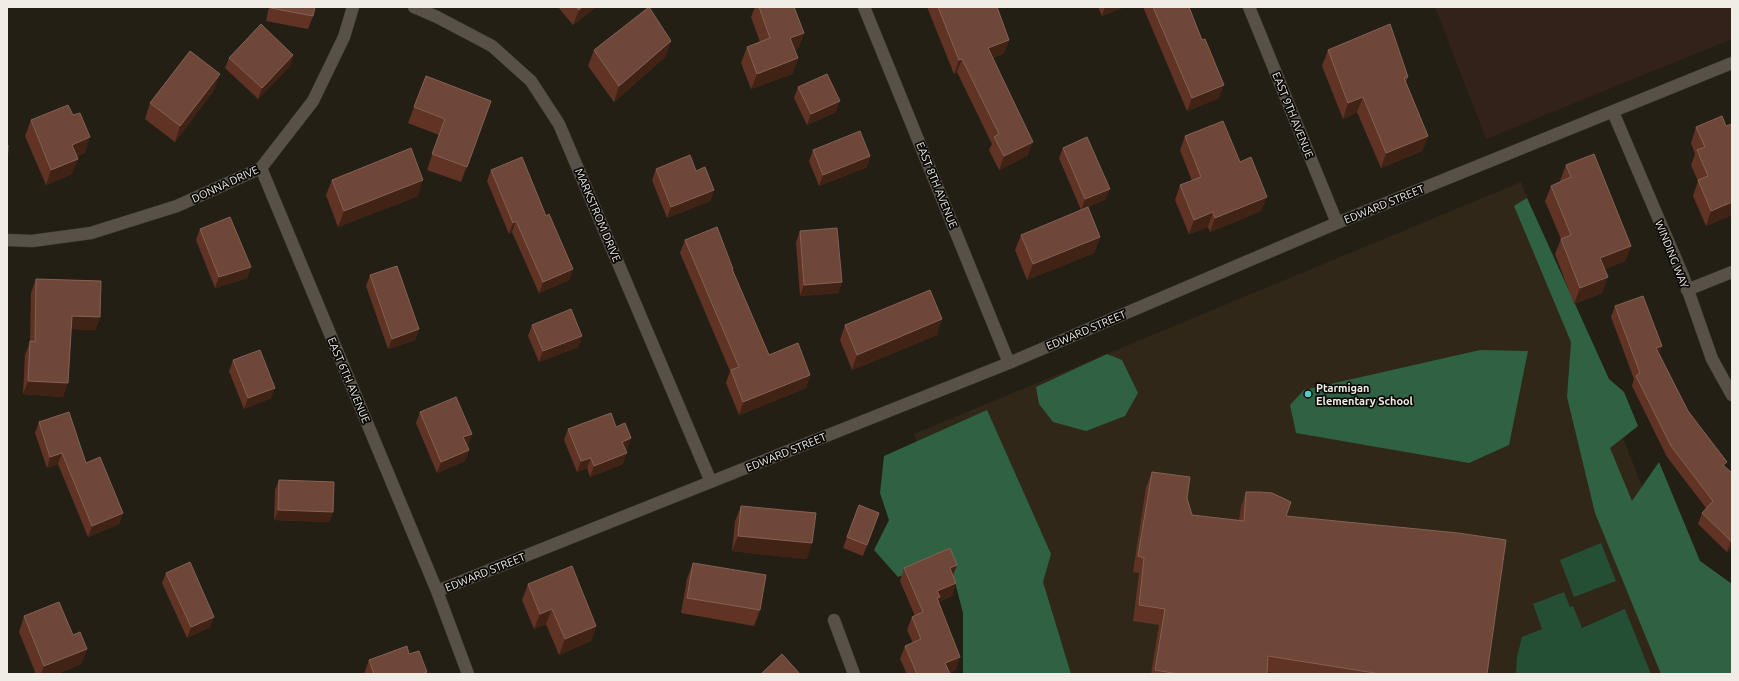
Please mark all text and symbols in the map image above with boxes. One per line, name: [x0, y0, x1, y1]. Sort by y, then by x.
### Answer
street label: EAST 9TH AVENUE: [1270, 70, 1316, 160]
street label: EAST 8TH AVENUE: [914, 140, 960, 230]
street label: DONNA DRIVE: [190, 163, 260, 205]
street label: MARKSTROM DRIVE: [573, 167, 623, 263]
street label: EDWARD STREET: [1342, 182, 1426, 226]
street label: WINDING WAY: [1653, 218, 1691, 290]
street label: EDWARD STREET: [1044, 308, 1128, 352]
street label: EAST 6TH AVENUE: [326, 335, 372, 425]
place label: Ptarmigan Elementary School: [1316, 382, 1414, 407]
marker: Ptarmigan Elementary School: [1303, 389, 1313, 399]
street label: EDWARD STREET: [744, 430, 828, 474]
street label: EDWARD STREET: [443, 550, 527, 594]

